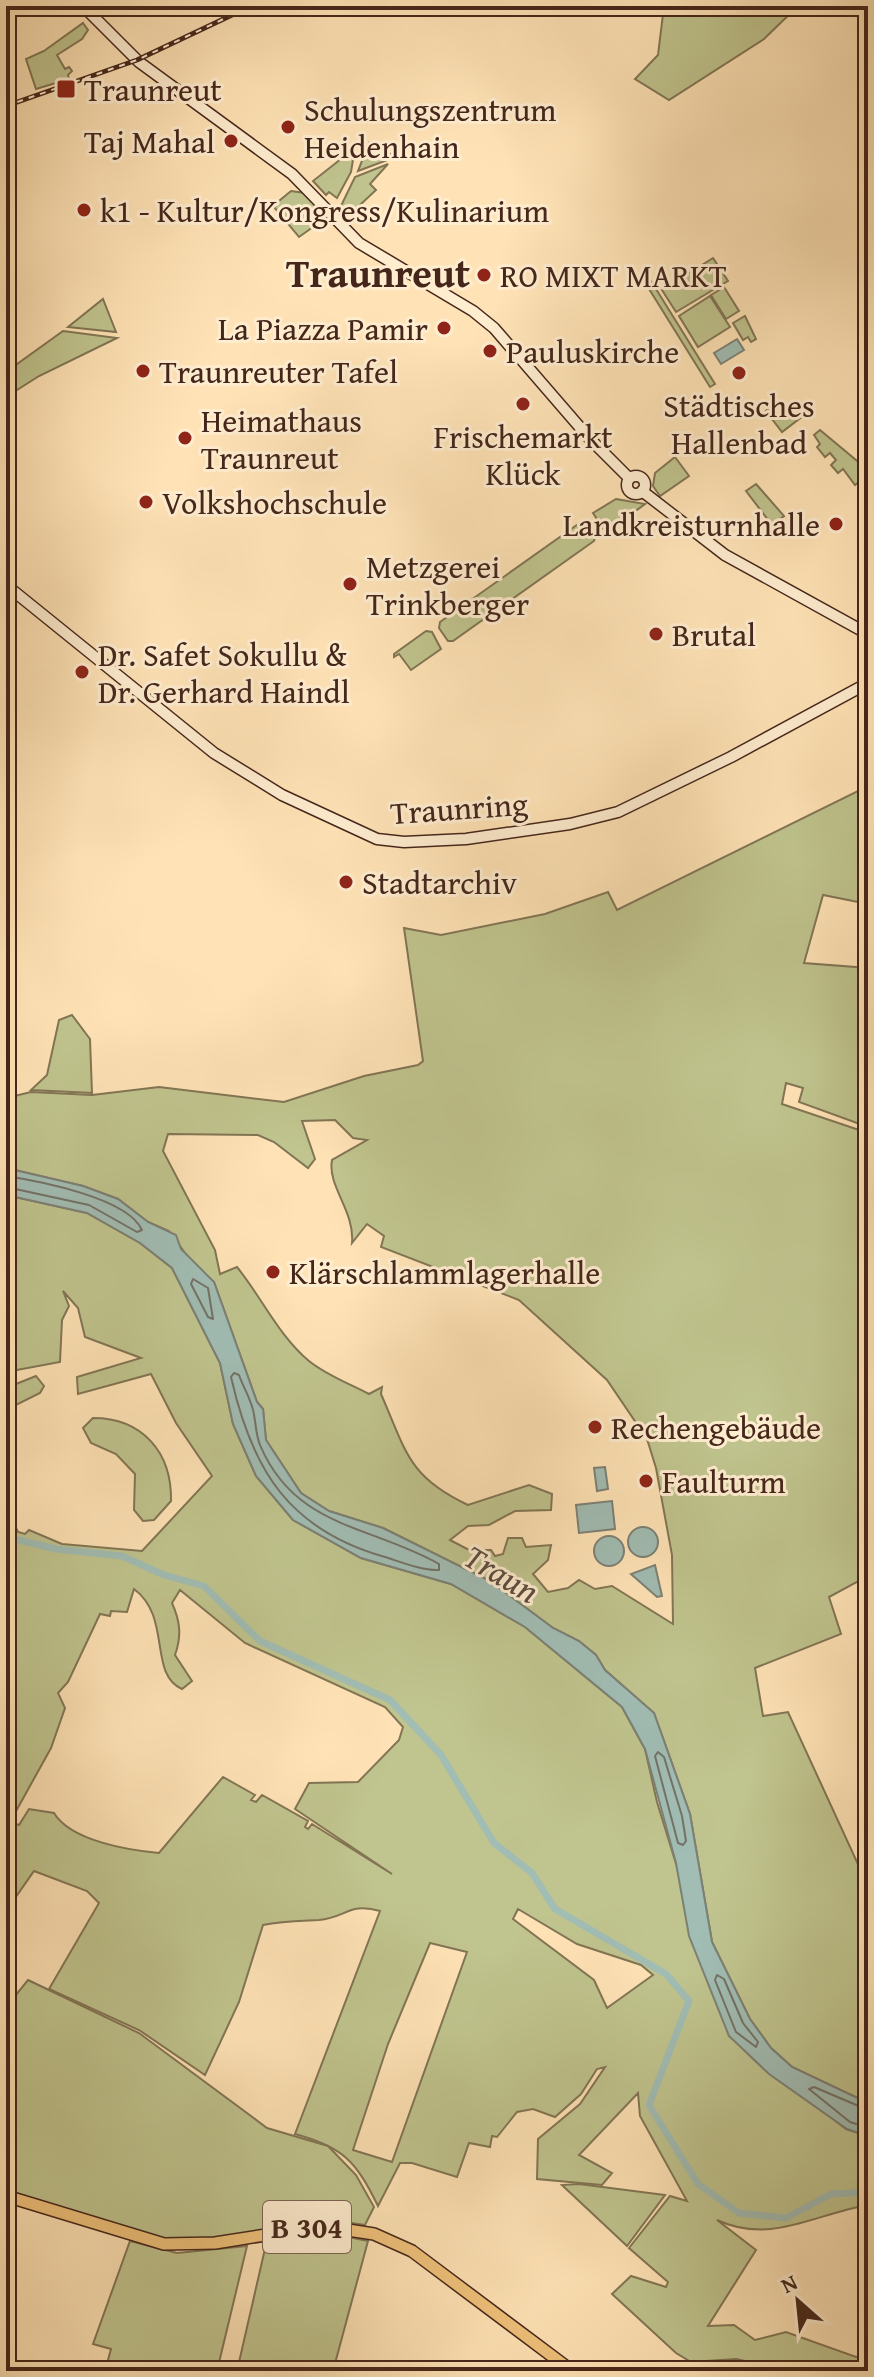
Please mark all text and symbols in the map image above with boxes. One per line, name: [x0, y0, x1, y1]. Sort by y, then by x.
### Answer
place label: Traunreut: [84, 66, 222, 113]
marker: Traunreut: [55, 78, 77, 100]
place label: Schulungszentrum Heidenhain: [304, 86, 556, 170]
place label: Taj Mahal: [84, 118, 215, 165]
marker: Schulungszentrum Heidenhain: [279, 118, 297, 136]
marker: Taj Mahal: [222, 132, 240, 150]
place label: k1 - Kultur/Kongress/Kulinarium: [100, 187, 549, 234]
marker: k1 - Kultur/Kongress/Kulinarium: [75, 201, 93, 219]
district label: Traunreut: [286, 243, 470, 302]
place label: RO MIXT MARKT: [500, 252, 727, 299]
marker: RO MIXT MARKT: [475, 266, 493, 284]
place label: La Piazza Pamir: [218, 305, 428, 352]
marker: La Piazza Pamir: [435, 319, 453, 337]
place label: Pauluskirche: [506, 328, 679, 375]
marker: Pauluskirche: [481, 342, 499, 360]
place label: Traunreuter Tafel: [159, 348, 398, 395]
marker: Traunreuter Tafel: [134, 362, 152, 380]
marker: Städtisches Hallenbad: [730, 364, 748, 382]
place label: Städtisches Hallenbad: [663, 382, 815, 466]
marker: Frischemarkt Klück: [514, 395, 532, 413]
place label: Heimathaus Traunreut: [201, 397, 362, 481]
place label: Frischemarkt Klück: [433, 413, 613, 497]
marker: Heimathaus Traunreut: [176, 429, 194, 447]
place label: Volkshochschule: [162, 479, 387, 526]
marker: Volkshochschule: [137, 493, 155, 511]
place label: Landkreisturnhalle: [563, 501, 820, 548]
marker: Landkreisturnhalle: [827, 515, 845, 533]
place label: Metzgerei Trinkberger: [366, 543, 529, 627]
marker: Metzgerei Trinkberger: [341, 575, 359, 593]
place label: Brutal: [672, 611, 756, 658]
marker: Brutal: [647, 625, 665, 643]
place label: Dr. Safet Sokullu & Dr. Gerhard Haindl: [98, 631, 350, 715]
marker: Dr. Safet Sokullu & Dr. Gerhard Haindl: [73, 663, 91, 681]
street label: Traunring: [389, 780, 529, 836]
place label: Stadtarchiv: [362, 859, 517, 906]
marker: Stadtarchiv: [337, 873, 355, 891]
place label: Klärschlammlagerhalle: [289, 1249, 600, 1296]
marker: Klärschlammlagerhalle: [264, 1263, 282, 1281]
place label: Rechengebäude: [611, 1404, 821, 1451]
marker: Rechengebäude: [586, 1418, 604, 1436]
place label: Faulturm: [662, 1458, 786, 1505]
marker: Faulturm: [637, 1472, 655, 1490]
water label: Traun: [455, 1531, 549, 1615]
road number: B 304: [263, 2201, 351, 2253]
north arrow: [758, 2261, 838, 2341]
text: N: [775, 2265, 803, 2301]

